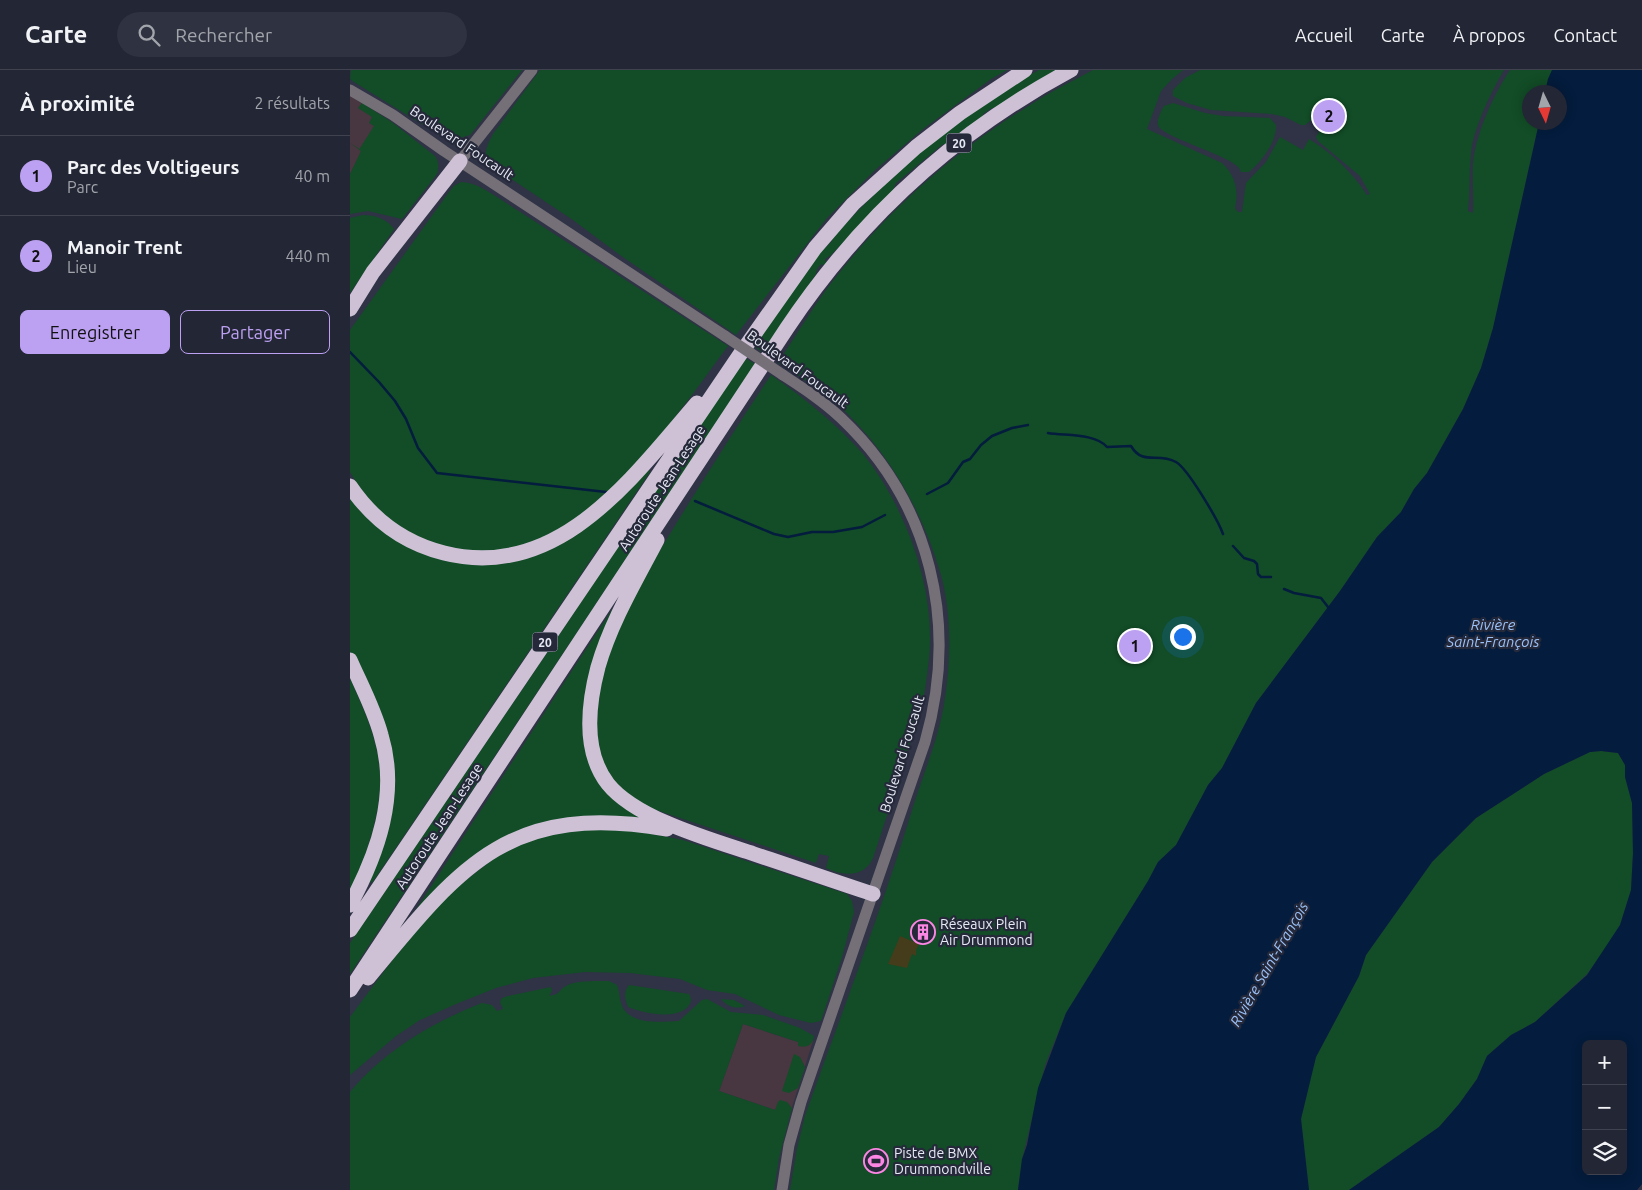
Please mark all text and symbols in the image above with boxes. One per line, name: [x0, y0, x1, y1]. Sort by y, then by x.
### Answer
search box: [117, 12, 467, 57]
text: Carte: [25, 21, 87, 48]
icon: search: [135, 21, 163, 49]
text: Rechercher: [175, 24, 272, 46]
text: Accueil: [1295, 25, 1353, 45]
text: Carte: [1381, 25, 1425, 45]
text: À propos: [1453, 25, 1525, 45]
text: Contact: [1553, 25, 1617, 45]
north arrow: [1522, 85, 1567, 130]
text: À proximité: [20, 91, 135, 115]
text: 2 résultats: [254, 94, 330, 112]
pin: 2: [1313, 97, 1345, 135]
street label: Boulevard Foucault: [407, 102, 517, 184]
road number: 20: [946, 134, 972, 152]
text: Parc des Voltigeurs: [67, 156, 239, 178]
text: 1: [31, 167, 41, 185]
text: 40 m: [294, 167, 330, 185]
text: Parc: [67, 178, 98, 196]
text: Manoir Trent: [67, 236, 183, 258]
text: 2: [31, 247, 41, 265]
text: 440 m: [285, 247, 330, 265]
text: Lieu: [67, 258, 97, 276]
button: Enregistrer: [20, 310, 170, 354]
button: Partager: [180, 310, 330, 354]
street label: Boulevard Foucault: [744, 327, 852, 411]
street label: Autoroute Jean-Lesage: [615, 422, 709, 554]
water label: Rivière Saint-François: [1446, 616, 1540, 650]
your location: [1170, 624, 1196, 650]
pin: 1: [1119, 627, 1151, 665]
road number: 20: [532, 632, 558, 652]
street label: Boulevard Foucault: [877, 693, 928, 814]
street label: Autoroute Jean-Lesage: [392, 760, 486, 892]
water label: Rivière Saint-François: [1226, 898, 1312, 1029]
place label: Réseaux Plein Air Drummond: [940, 916, 1033, 948]
building icon: Réseaux Plein Air Drummond: [910, 919, 936, 945]
map controls: [1582, 1040, 1627, 1175]
button: +: [1582, 1040, 1627, 1085]
button: −: [1582, 1085, 1627, 1130]
button: layers: [1582, 1130, 1627, 1175]
place label: Piste de BMX Drummondville: [894, 1145, 991, 1177]
sports icon: Piste de BMX Drummondville: [863, 1148, 889, 1174]

